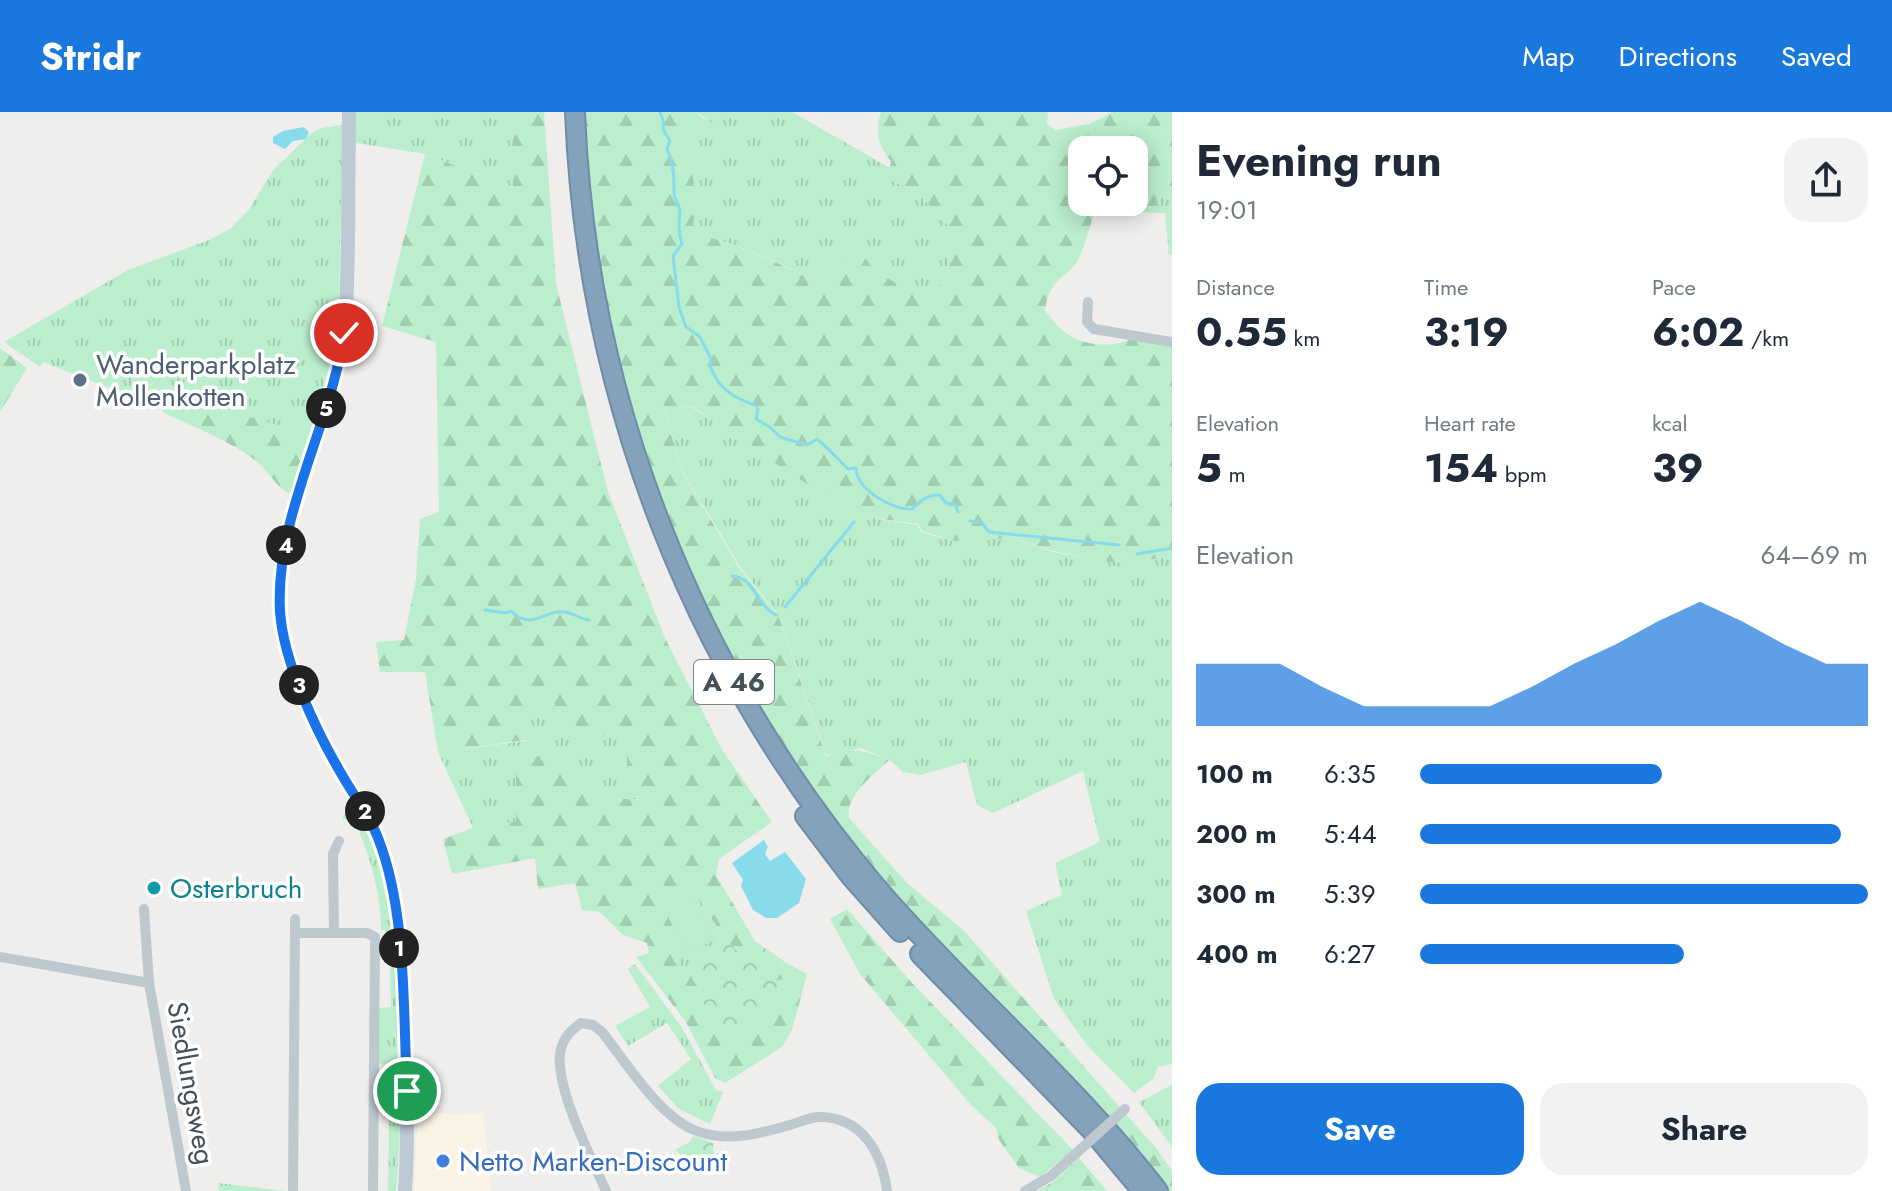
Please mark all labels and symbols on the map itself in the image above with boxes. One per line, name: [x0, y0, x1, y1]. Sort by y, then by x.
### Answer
pin: [310, 299, 378, 367]
place label: Wanderparkplatz Mollenkotten: [96, 344, 296, 417]
marker: Wanderparkplatz Mollenkotten: [71, 371, 89, 389]
pin: 5: [306, 388, 346, 428]
pin: 4: [266, 525, 306, 565]
road number: A 46: [694, 660, 774, 704]
pin: 3: [279, 665, 319, 705]
pin: 2: [345, 791, 385, 831]
place label: Osterbruch: [170, 868, 303, 909]
marker: Osterbruch: [145, 879, 163, 897]
pin: 1: [379, 928, 419, 968]
street label: Siedlungsweg: [156, 998, 226, 1168]
pin: [373, 1057, 441, 1125]
place label: Netto Marken-Discount: [459, 1141, 728, 1182]
marker: Netto Marken-Discount: [434, 1152, 452, 1170]

